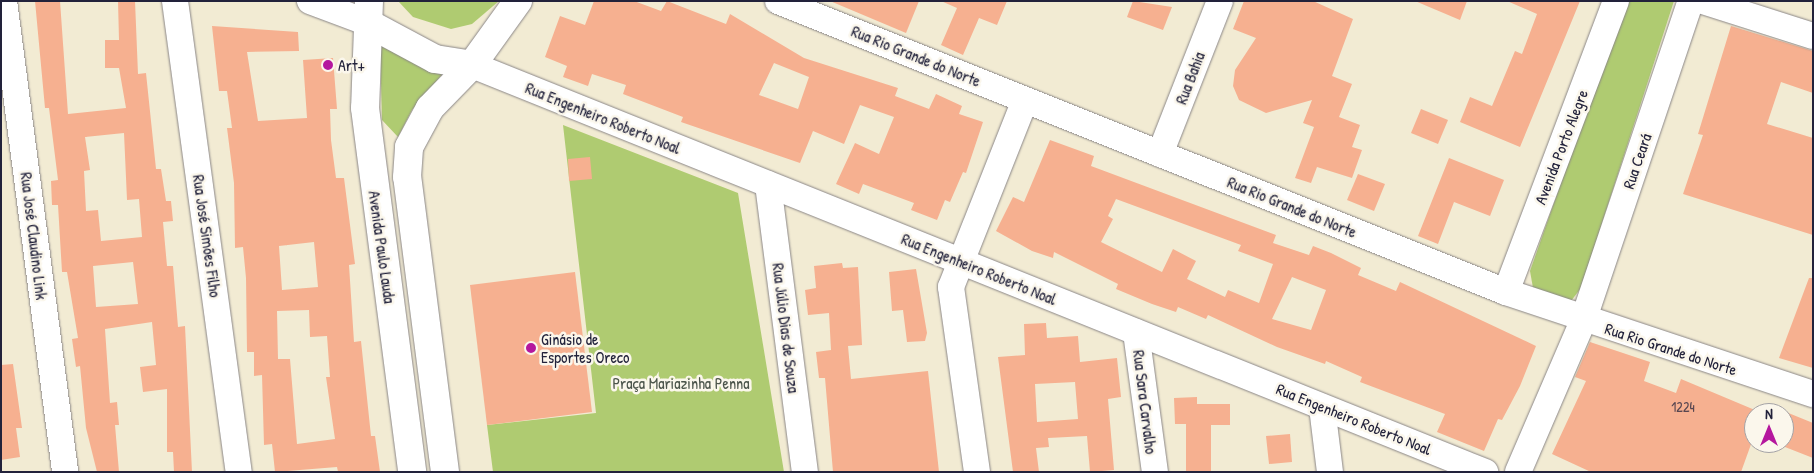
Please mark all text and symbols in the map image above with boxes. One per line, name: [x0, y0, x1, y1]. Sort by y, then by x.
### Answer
street label: Rua Rio Grande do Norte: [849, 21, 983, 91]
street label: Rua Bahia: [1171, 49, 1209, 107]
place label: Art+: [338, 55, 365, 75]
marker: Art+: [322, 59, 334, 71]
street label: Rua Engenheiro Roberto Noal: [523, 78, 683, 158]
street label: Avenida Porto Alegre: [1530, 87, 1592, 207]
street label: Rua Ceará: [1619, 131, 1655, 191]
street label: Rua José Claudino Link: [17, 171, 51, 301]
street label: Rua Rio Grande do Norte: [1225, 172, 1359, 242]
street label: Rua José Simões Filho: [189, 173, 225, 299]
street label: Avenida Paulo Lauda: [365, 189, 399, 305]
street label: Rua Engenheiro Roberto Noal: [899, 229, 1059, 309]
street label: Rua Júlio Dias de Souza: [769, 262, 803, 394]
street label: Rua Rio Grande do Norte: [1603, 319, 1739, 379]
place label: Ginásio de Esportes Oreco: [541, 329, 629, 367]
marker: Ginásio de Esportes Oreco: [525, 342, 537, 354]
street label: Rua Sara Carvalho: [1129, 349, 1161, 455]
park label: Praça Mariazinha Penna: [612, 373, 750, 393]
street label: Rua Engenheiro Roberto Noal: [1274, 379, 1434, 459]
house number: 1224: [1671, 399, 1695, 415]
north arrow: [1744, 403, 1794, 453]
text: N: [1765, 404, 1773, 423]

